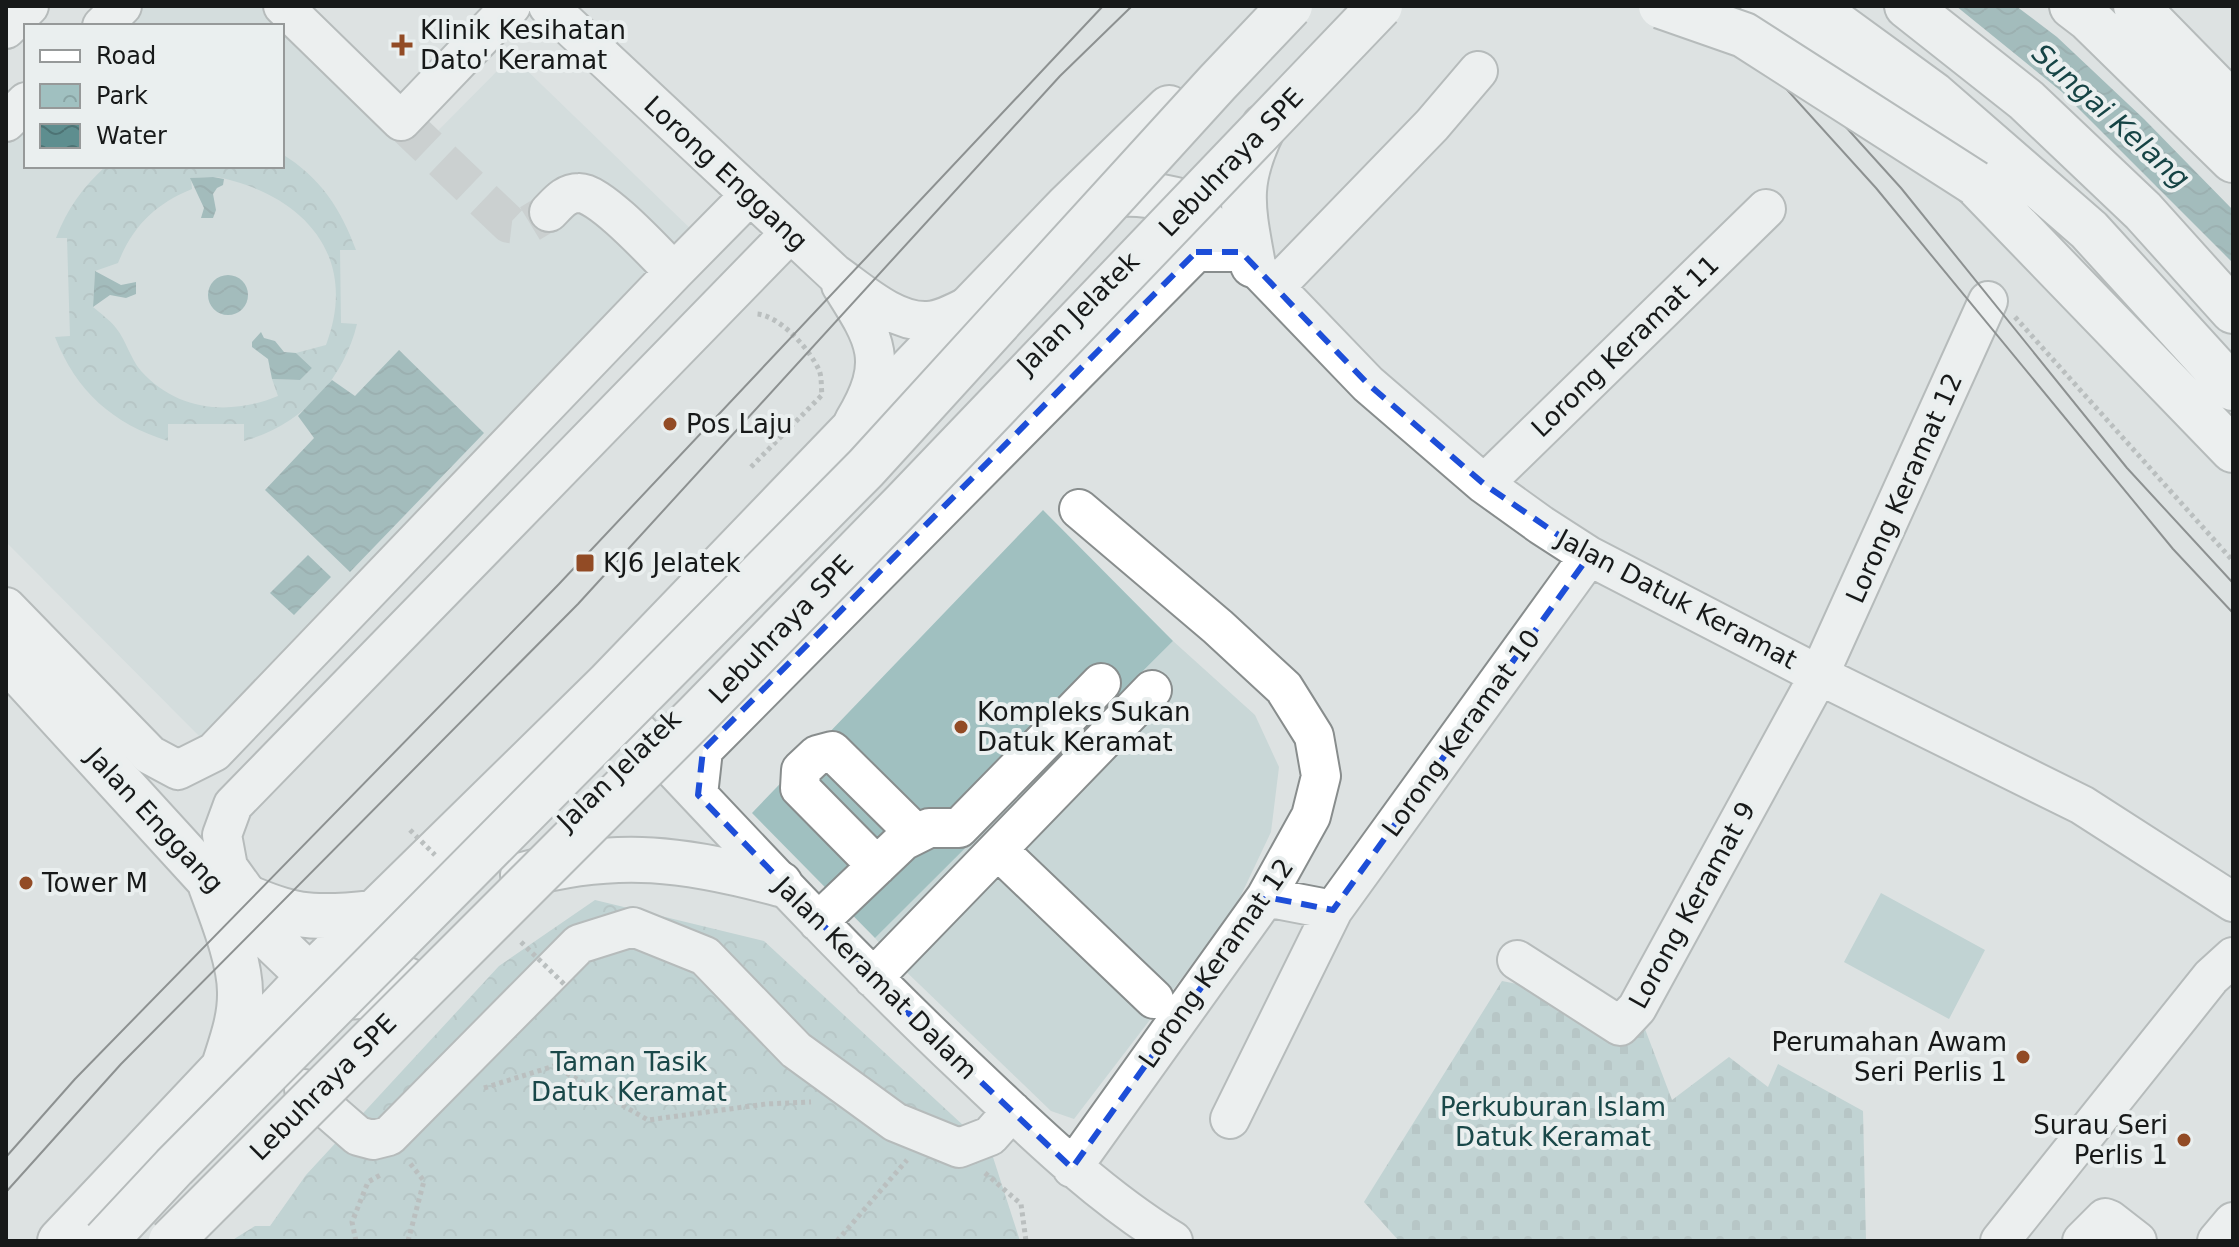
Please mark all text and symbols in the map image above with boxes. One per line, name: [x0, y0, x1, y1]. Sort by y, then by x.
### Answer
place label: Klinik Kesihatan Dato' Keramat: [420, 15, 626, 75]
legend: [24, 24, 284, 168]
marker: Klinik Kesihatan Dato' Keramat: [391, 34, 413, 56]
water label: Sungai Kelang: [2026, 37, 2196, 195]
text: Road: [96, 42, 156, 70]
text: Park: [96, 82, 148, 110]
street label: Lebuhraya SPE: [1153, 82, 1309, 242]
street label: Lorong Enggang: [638, 90, 814, 256]
text: Water: [96, 122, 167, 150]
street label: Jalan Jelatek: [1010, 246, 1145, 381]
street label: Lorong Keramat 11: [1525, 249, 1725, 443]
street label: Lorong Keramat 12: [1840, 368, 1968, 608]
place label: Pos Laju: [686, 409, 793, 439]
marker: Pos Laju: [661, 415, 679, 433]
street label: Jalan Datuk Keramat: [1550, 522, 1802, 675]
place label: KJ6 Jelatek: [603, 548, 741, 578]
street label: Lebuhraya SPE: [703, 549, 859, 709]
marker: KJ6 Jelatek: [574, 552, 596, 574]
street label: Lorong Keramat 10: [1376, 624, 1546, 842]
place label: Kompleks Sukan Datuk Keramat: [977, 697, 1191, 757]
street label: Jalan Jelatek: [550, 704, 687, 838]
marker: Kompleks Sukan Datuk Keramat: [952, 718, 970, 736]
street label: Jalan Enggang: [79, 740, 230, 898]
street label: Lorong Keramat 9: [1623, 796, 1761, 1014]
street label: Lorong Keramat 12: [1132, 853, 1300, 1073]
place label: Tower M: [41, 868, 148, 898]
street label: Jalan Keramat Dalam: [767, 869, 983, 1085]
marker: Tower M: [17, 874, 35, 892]
street label: Lebuhraya SPE: [244, 1008, 402, 1166]
place label: Perumahan Awam Seri Perlis 1: [1771, 1027, 2007, 1087]
park label: Taman Tasik Datuk Keramat: [531, 1047, 727, 1107]
marker: Perumahan Awam Seri Perlis 1: [2014, 1048, 2032, 1066]
park label: Perkuburan Islam Datuk Keramat: [1440, 1092, 1666, 1152]
place label: Surau Seri Perlis 1: [2033, 1110, 2168, 1170]
marker: Surau Seri Perlis 1: [2175, 1131, 2193, 1149]

